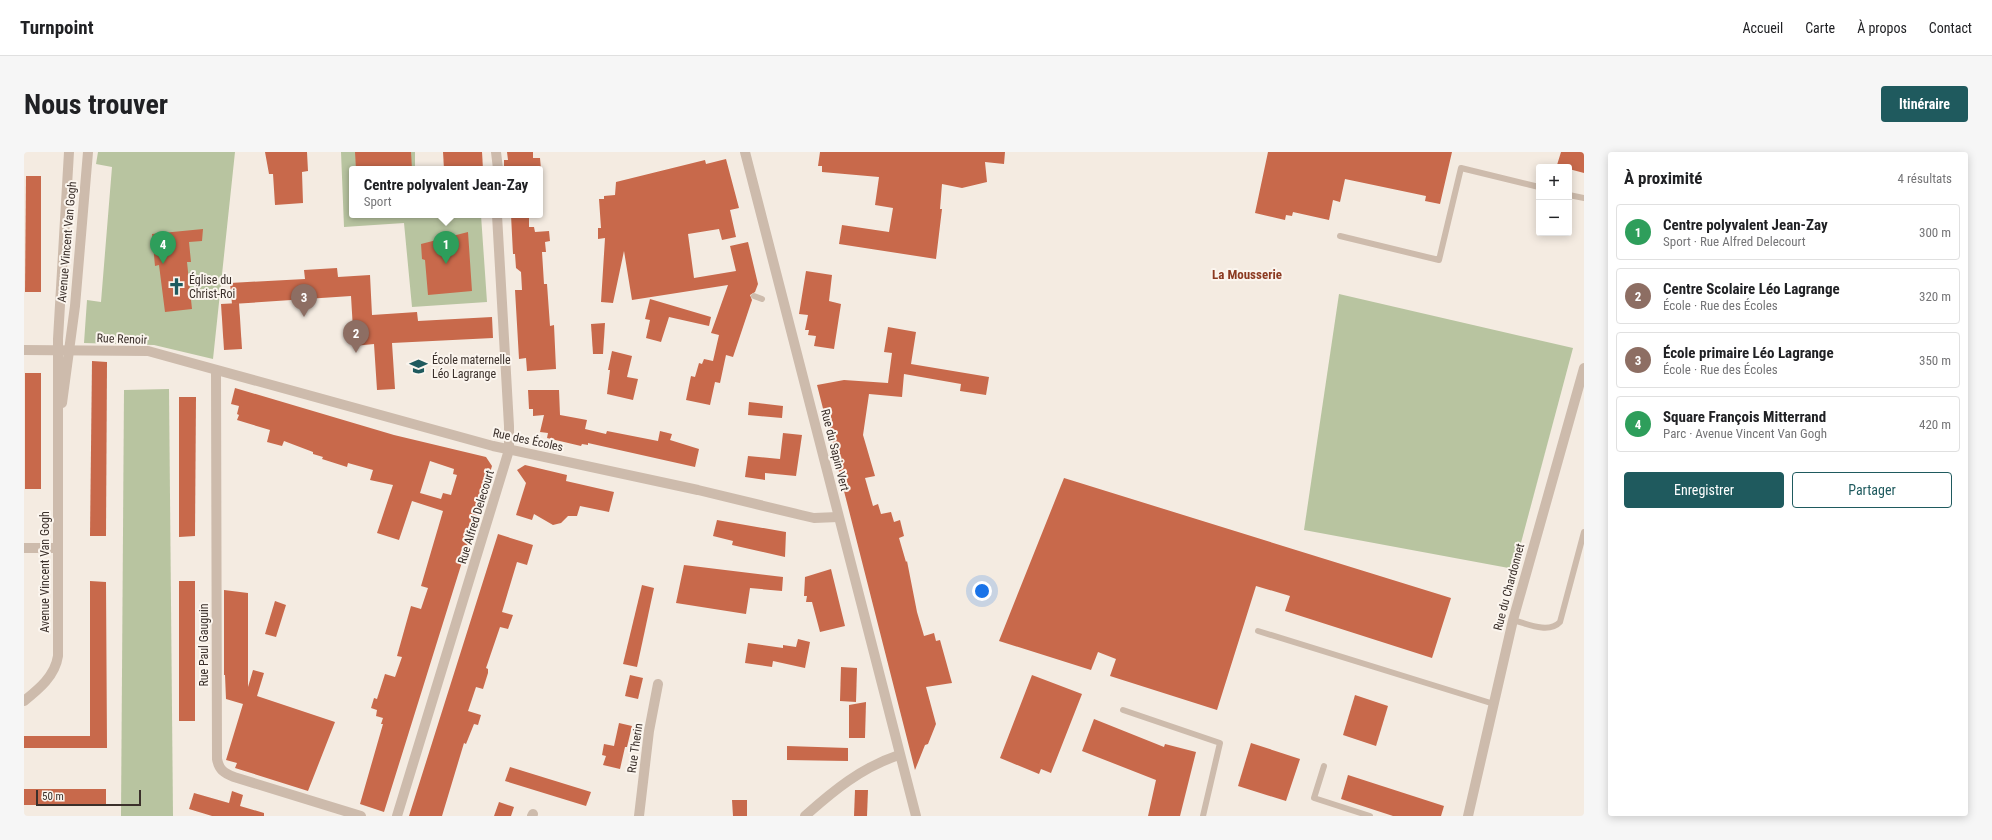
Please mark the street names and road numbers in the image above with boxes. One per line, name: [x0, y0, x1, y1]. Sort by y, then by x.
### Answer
street label: Avenue Vincent Van Gogh: [55, 181, 79, 303]
street label: Rue Renoir: [96, 331, 148, 347]
street label: Rue du Sapin Vert: [818, 408, 852, 493]
street label: Rue des Écoles: [492, 425, 565, 454]
street label: Rue Alfred Delecourt: [455, 468, 497, 566]
street label: Avenue Vincent Van Gogh: [38, 511, 52, 633]
street label: Rue du Chardonnet: [1491, 541, 1527, 632]
street label: Rue Paul Gauguin: [197, 603, 211, 687]
street label: Rue Therin: [625, 722, 645, 774]

